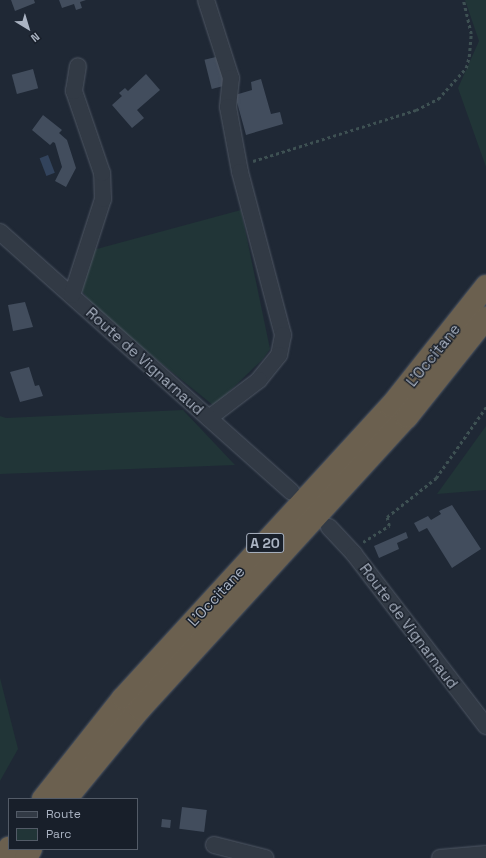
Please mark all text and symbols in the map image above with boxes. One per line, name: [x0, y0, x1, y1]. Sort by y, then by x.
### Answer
north arrow: [8, 8, 48, 48]
text: N: [28, 30, 43, 45]
street label: Route de Vignarnaud: [82, 303, 208, 419]
street label: L'Occitane: [402, 320, 464, 390]
road number: A 20: [246, 531, 284, 555]
street label: Route de Vignarnaud: [356, 560, 462, 692]
street label: L'Occitane: [184, 562, 248, 630]
legend: [8, 798, 138, 850]
text: Route: [46, 806, 81, 822]
text: Parc: [46, 826, 71, 842]

